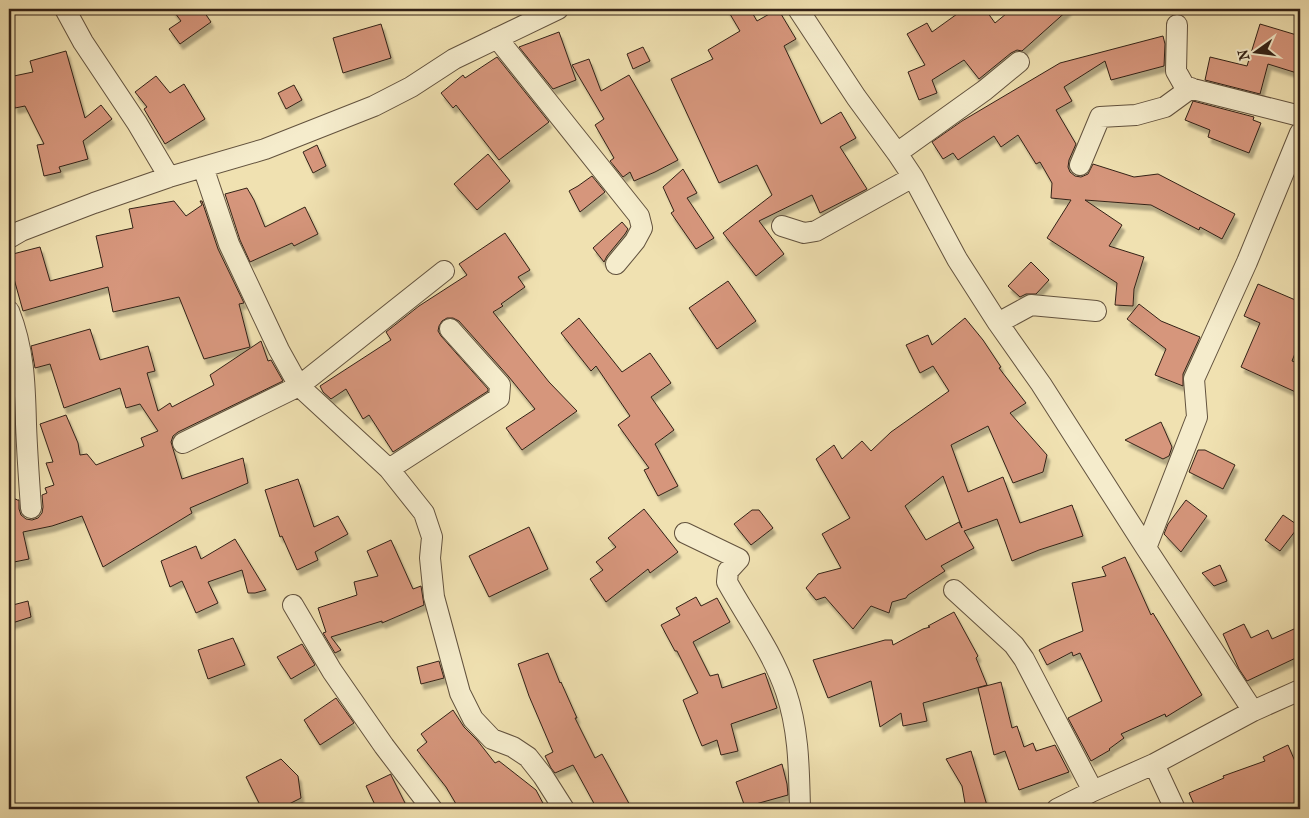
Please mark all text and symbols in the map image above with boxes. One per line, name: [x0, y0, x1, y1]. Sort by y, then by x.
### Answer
north arrow: [1232, 28, 1282, 78]
text: N: [1234, 47, 1253, 62]

